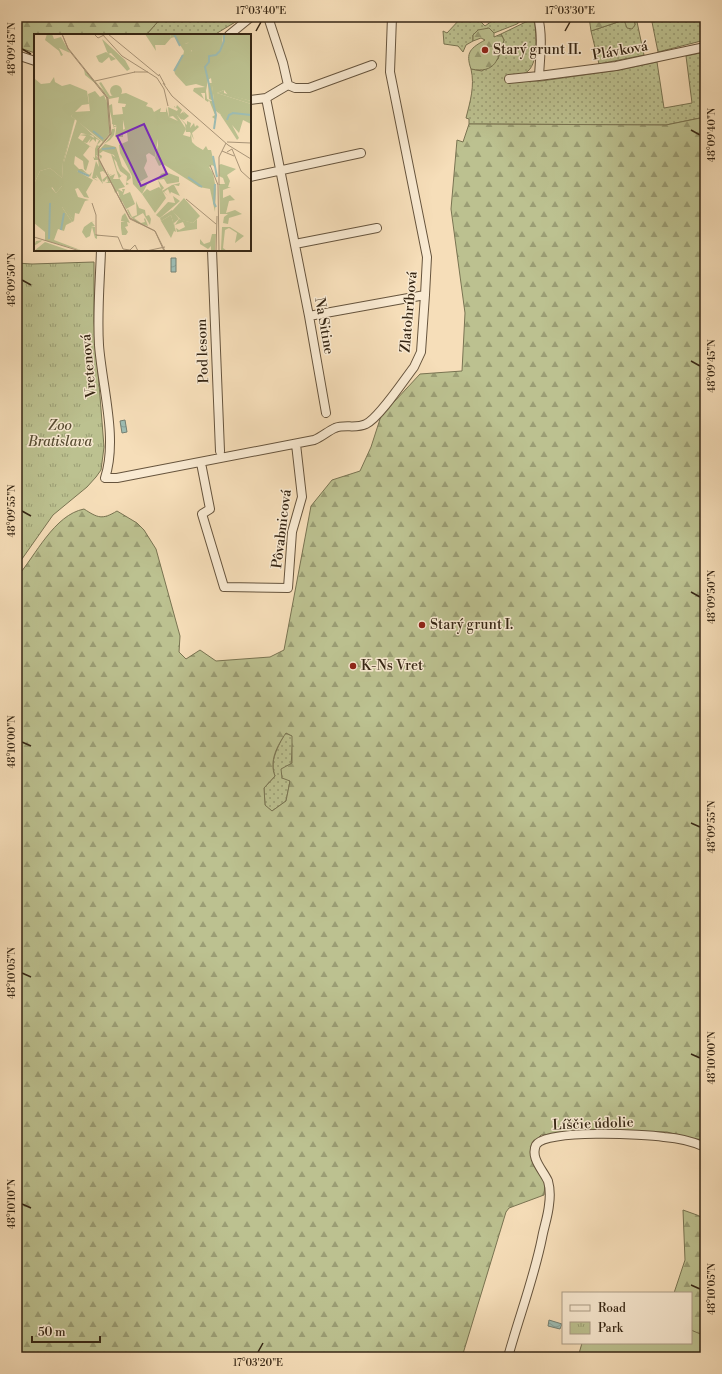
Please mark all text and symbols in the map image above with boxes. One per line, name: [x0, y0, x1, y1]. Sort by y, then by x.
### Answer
text: 17°03'40"E: [236, 5, 286, 17]
text: 17°03'30"E: [545, 5, 595, 17]
text: 48°09'45"N: [6, 22, 18, 76]
inset map: [34, 34, 251, 251]
street label: Plávková: [591, 37, 650, 65]
place label: Starý grunt II.: [493, 41, 582, 59]
marker: Starý grunt II.: [480, 45, 490, 55]
text: 48°09'40"N: [706, 107, 718, 162]
text: 48°09'50"N: [6, 252, 18, 307]
street label: Zlatohríbová: [396, 270, 422, 354]
street label: Na Sitine: [310, 296, 338, 356]
street label: Pod lesom: [193, 318, 213, 384]
street label: Vretenová: [77, 332, 101, 400]
text: 48°09'45"N: [706, 339, 718, 393]
park label: Zoo Bratislava: [27, 417, 92, 451]
text: 48°09'55"N: [6, 484, 18, 538]
street label: Pôvabnicová: [268, 487, 296, 570]
text: 48°09'50"N: [706, 569, 718, 624]
place label: Starý grunt I.: [430, 616, 513, 634]
marker: Starý grunt I.: [417, 620, 427, 630]
place label: K-Ns Vret: [361, 657, 423, 675]
marker: K-Ns Vret: [348, 661, 358, 671]
text: 48°10'00"N: [6, 715, 18, 769]
text: 48°09'55"N: [706, 800, 718, 854]
text: 48°10'05"N: [6, 946, 18, 999]
text: 48°10'00"N: [706, 1031, 718, 1085]
street label: Líščie údolie: [552, 1114, 634, 1134]
text: 48°10'10"N: [6, 1178, 18, 1229]
text: 48°10'05"N: [706, 1262, 718, 1315]
legend: [562, 1292, 692, 1344]
text: Road: [598, 1301, 626, 1316]
scale bar: [32, 1318, 100, 1344]
text: Park: [598, 1321, 624, 1336]
text: 50 m: [38, 1325, 66, 1340]
text: 17°03'20"E: [233, 1357, 283, 1369]

